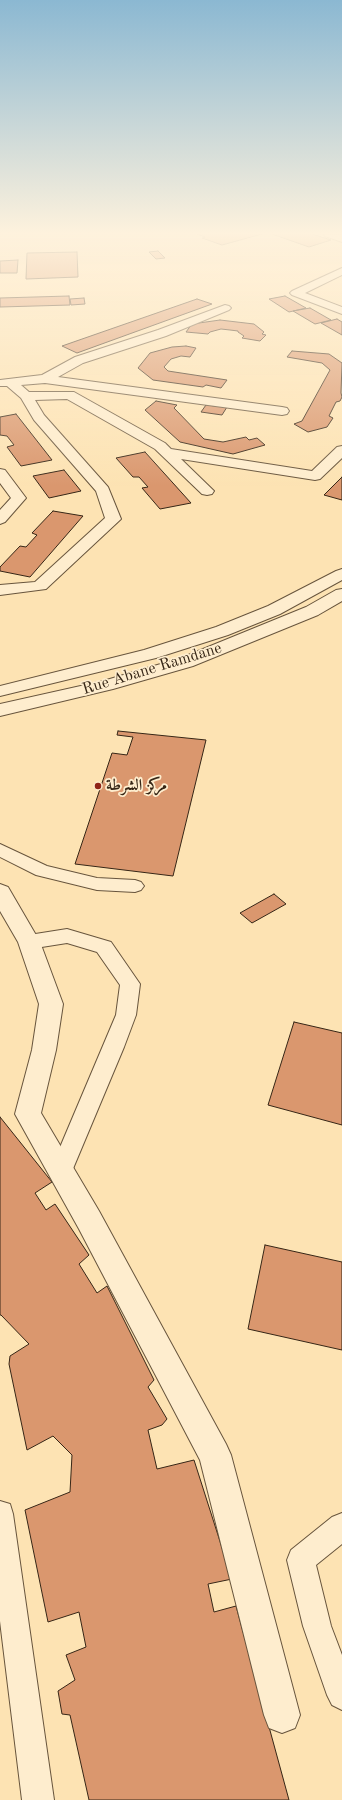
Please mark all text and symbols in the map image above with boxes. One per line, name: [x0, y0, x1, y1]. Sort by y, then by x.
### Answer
street label: Rue Abane Ramdane: [80, 639, 224, 699]
place label: مركز الشرطة: [106, 776, 167, 796]
marker: مركز الشرطة: [93, 781, 103, 791]

